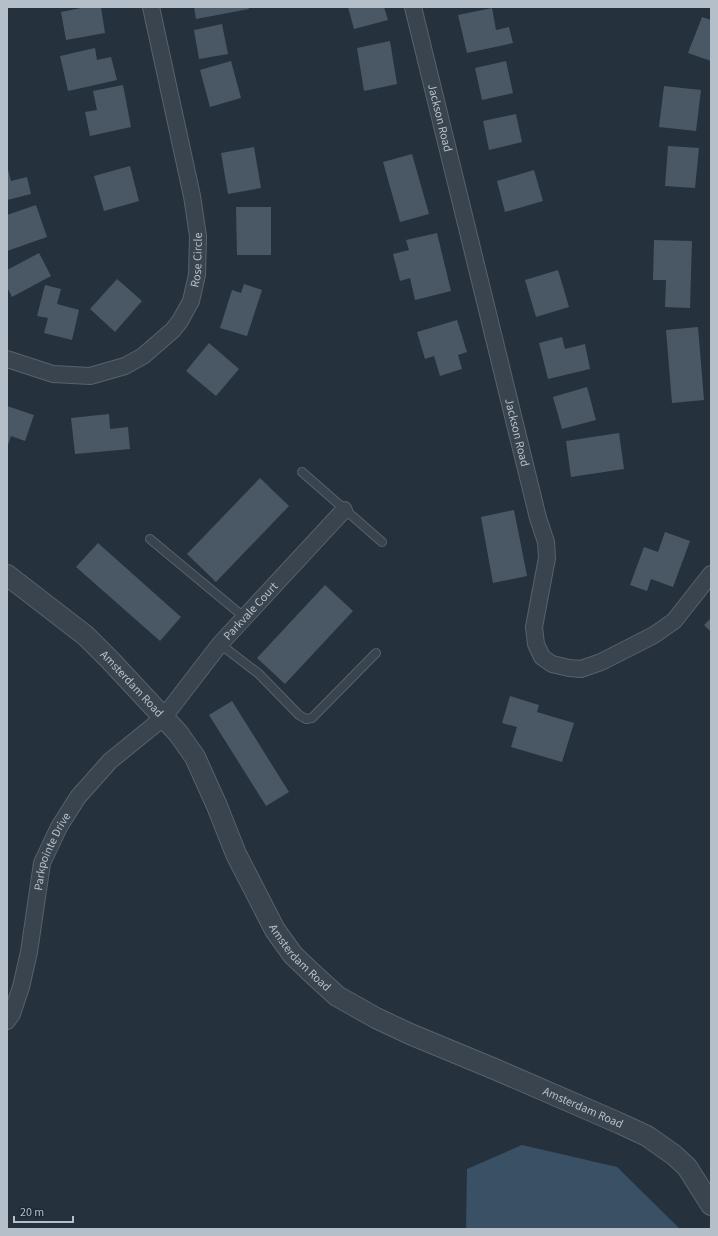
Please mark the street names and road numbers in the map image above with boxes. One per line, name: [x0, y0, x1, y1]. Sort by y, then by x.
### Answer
street label: Jackson Road: [424, 82, 457, 154]
street label: Rose Circle: [186, 231, 207, 289]
street label: Jackson Road: [501, 397, 534, 468]
street label: Parkvale Court: [219, 578, 282, 644]
street label: Amsterdam Road: [96, 646, 168, 721]
street label: Parkpointe Drive: [30, 809, 75, 892]
street label: Amsterdam Road: [265, 921, 335, 995]
street label: Amsterdam Road: [540, 1082, 626, 1132]

